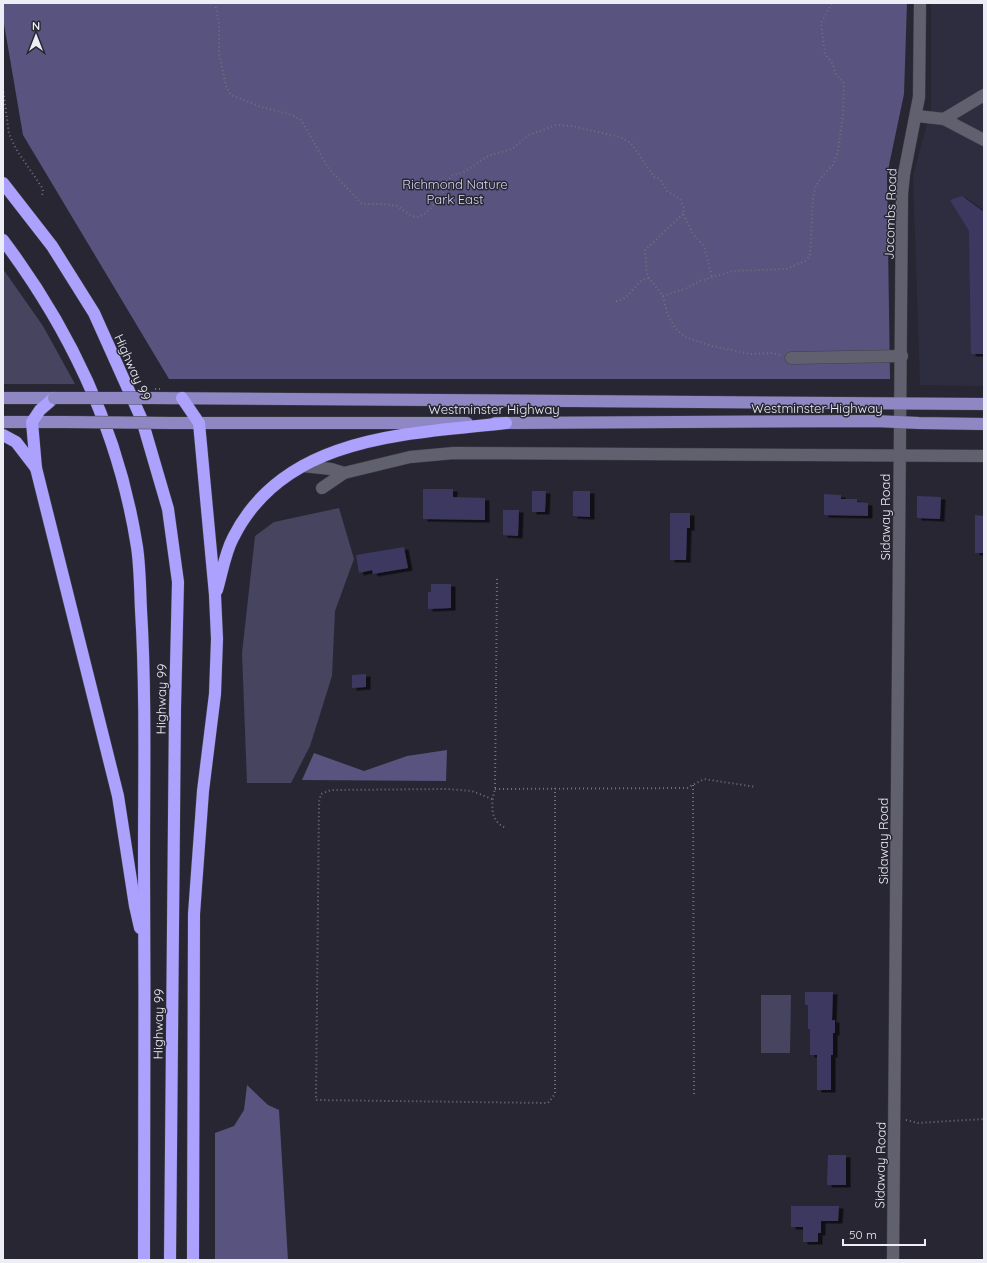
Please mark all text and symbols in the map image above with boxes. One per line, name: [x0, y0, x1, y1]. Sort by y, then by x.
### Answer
north arrow: [16, 16, 56, 56]
text: N: [32, 19, 40, 33]
street label: Jacombs Road: [880, 168, 900, 260]
park label: Richmond Nature Park East: [402, 176, 508, 207]
street label: Highway 99: [111, 331, 155, 403]
street label: Westminster Highway: [751, 400, 883, 416]
street label: Westminster Highway: [428, 401, 560, 417]
street label: Sidaway Road: [877, 474, 893, 560]
street label: Highway 99: [152, 663, 170, 735]
street label: Sidaway Road: [875, 798, 891, 884]
street label: Highway 99: [149, 988, 167, 1060]
street label: Sidaway Road: [871, 1122, 889, 1208]
scale bar: [843, 1221, 925, 1247]
text: 50 m: [849, 1227, 877, 1242]

